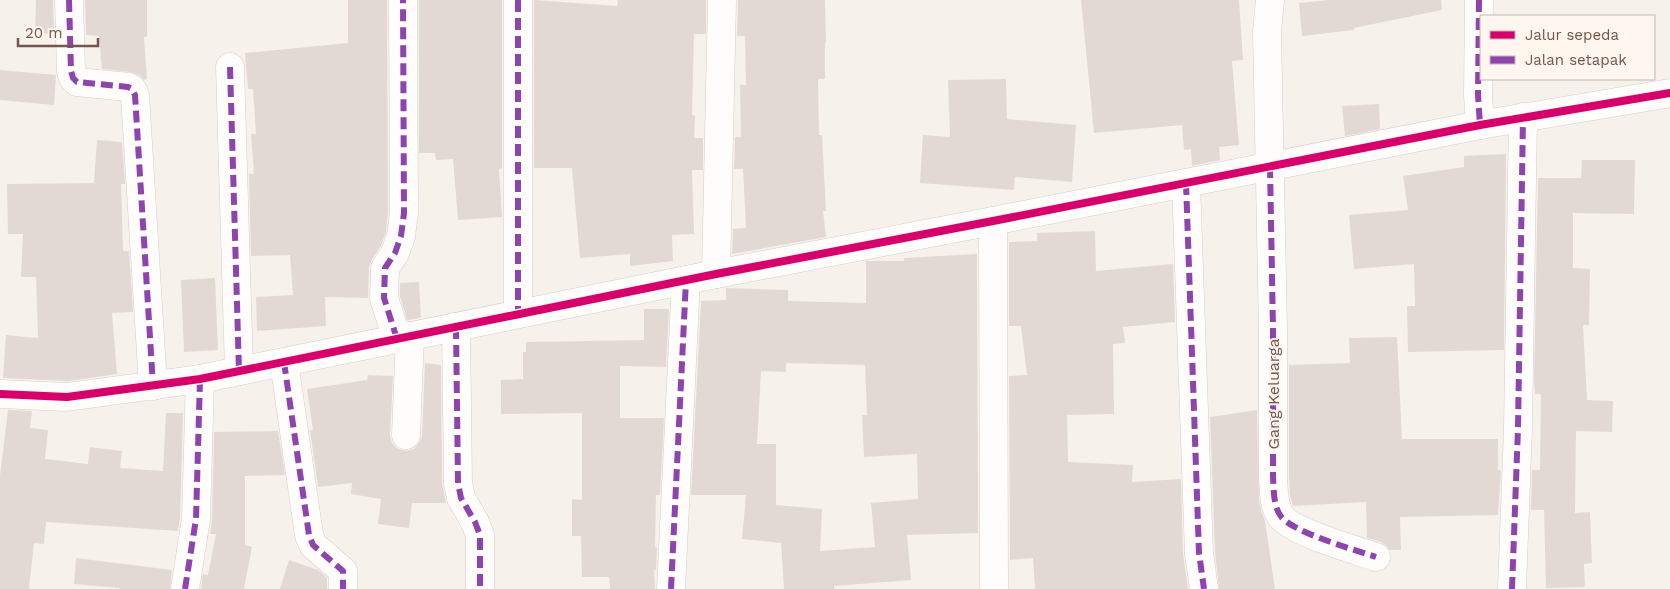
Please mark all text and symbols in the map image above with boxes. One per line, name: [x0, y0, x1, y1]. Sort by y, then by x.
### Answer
scale bar: [18, 15, 98, 47]
legend: [1480, 15, 1655, 80]
text: 20 m: [25, 24, 63, 42]
text: Jalur sepeda: [1525, 26, 1619, 44]
text: Jalan setapak: [1525, 51, 1627, 69]
street label: Gang Keluarga: [1264, 338, 1283, 450]

